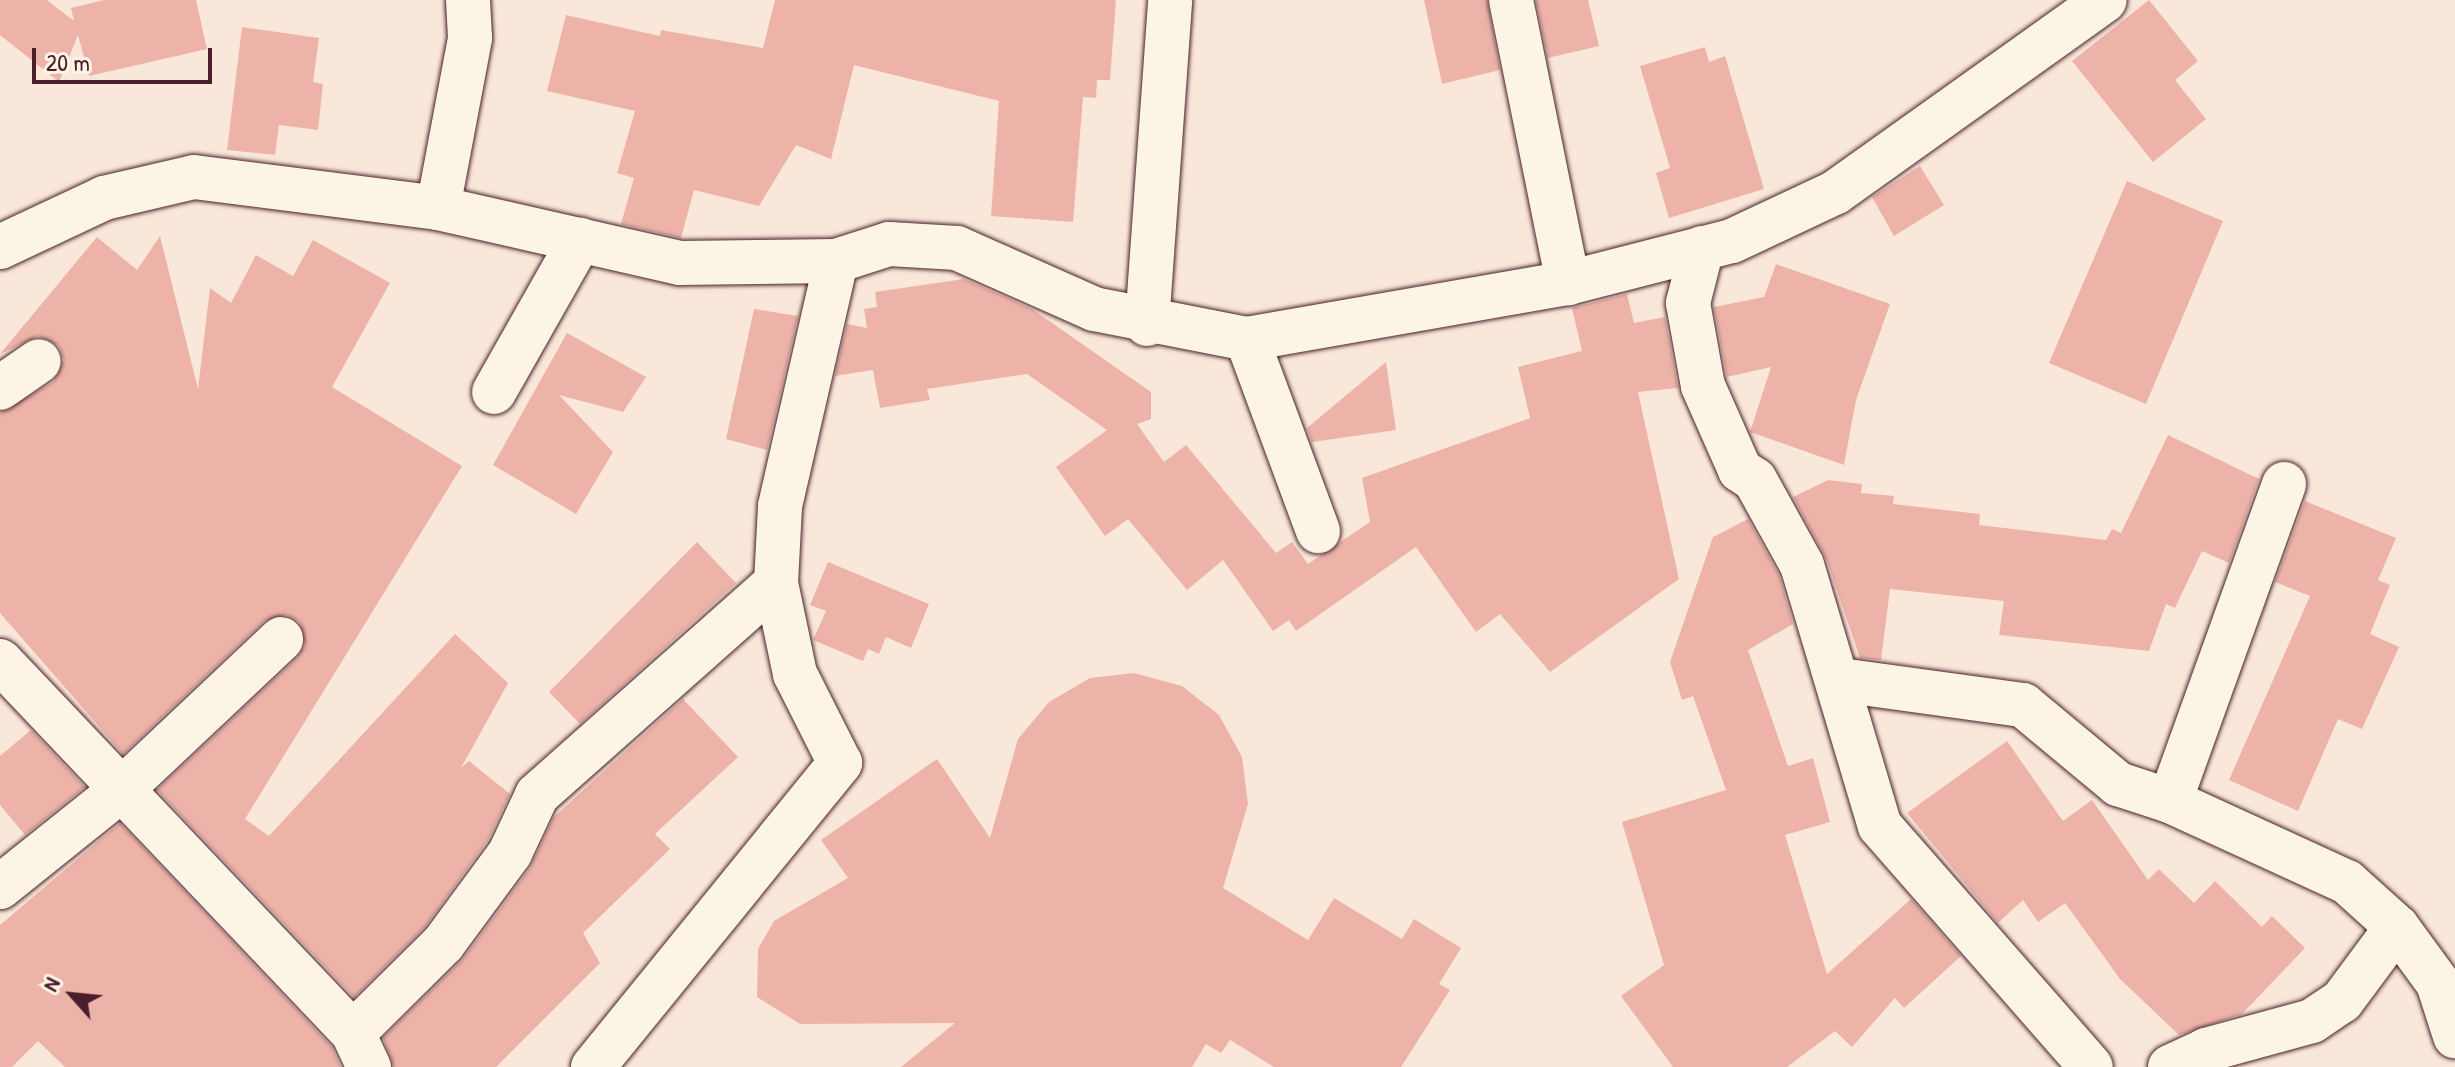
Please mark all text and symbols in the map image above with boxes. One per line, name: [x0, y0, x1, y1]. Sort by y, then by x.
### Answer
scale bar: [36, 32, 216, 82]
text: 20 m: [46, 46, 90, 78]
north arrow: [32, 955, 112, 1035]
text: N: [35, 972, 67, 996]

